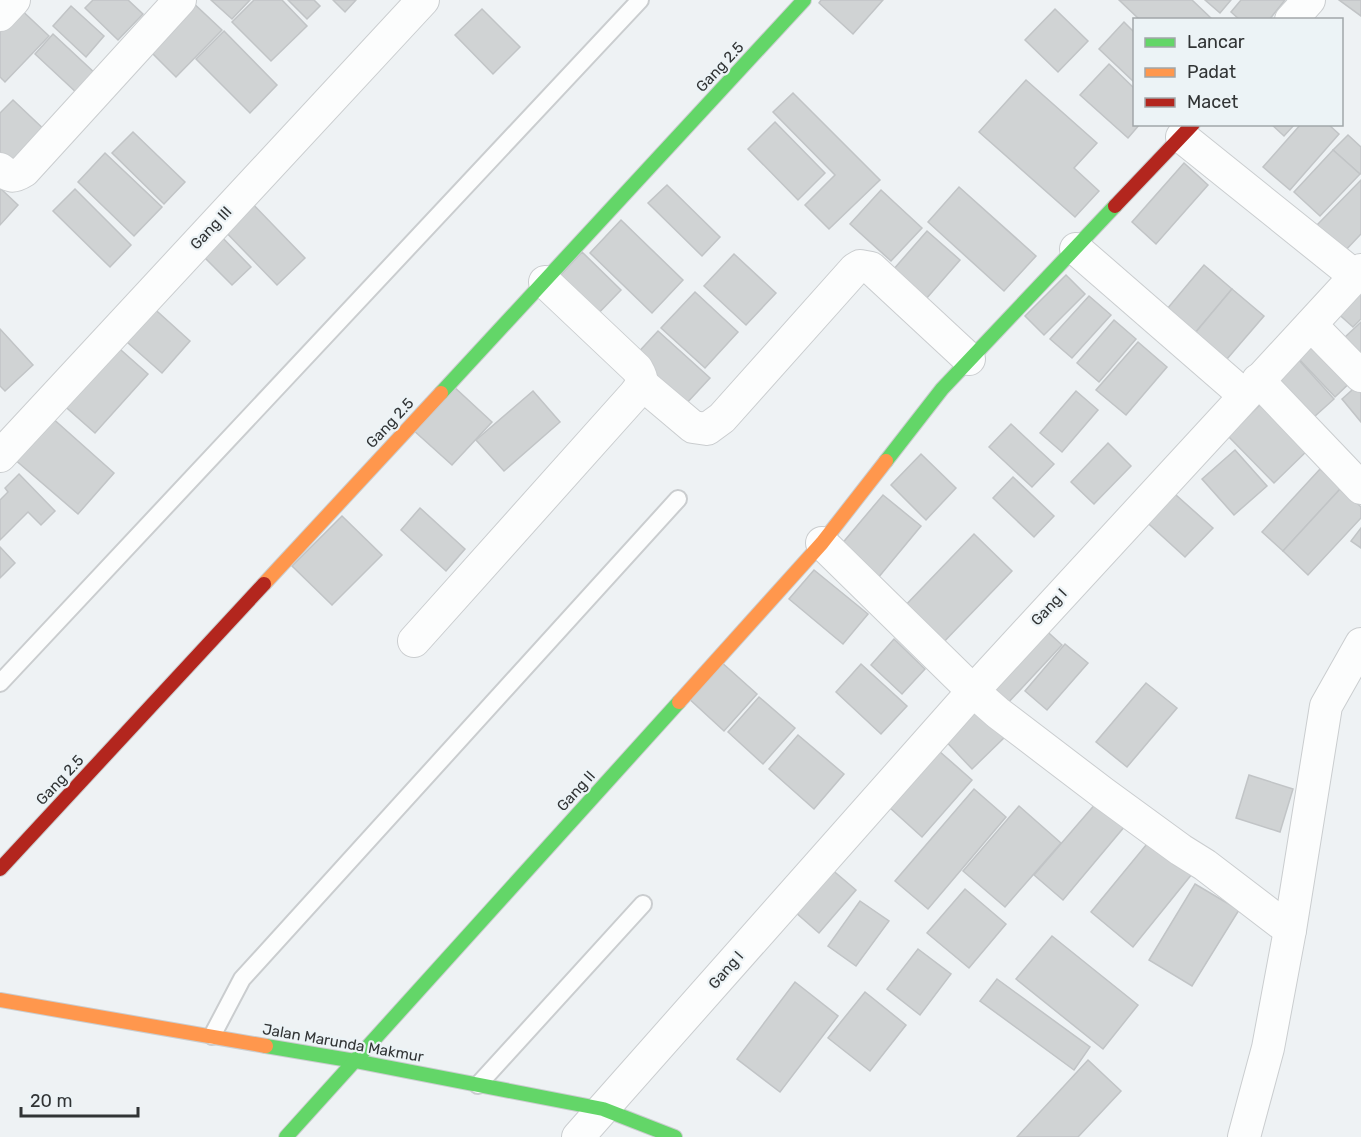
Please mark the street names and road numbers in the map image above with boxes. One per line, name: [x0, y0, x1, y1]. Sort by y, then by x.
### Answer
street label: Gang 2.5: [692, 38, 748, 96]
street label: Gang III: [187, 203, 235, 253]
street label: Gang 2.5: [362, 394, 418, 452]
street label: Gang I: [1027, 585, 1071, 629]
street label: Gang 2.5: [32, 751, 88, 809]
street label: Gang II: [553, 767, 599, 815]
street label: Gang I: [705, 947, 747, 993]
street label: Jalan Marunda Makmur: [261, 1020, 425, 1066]

